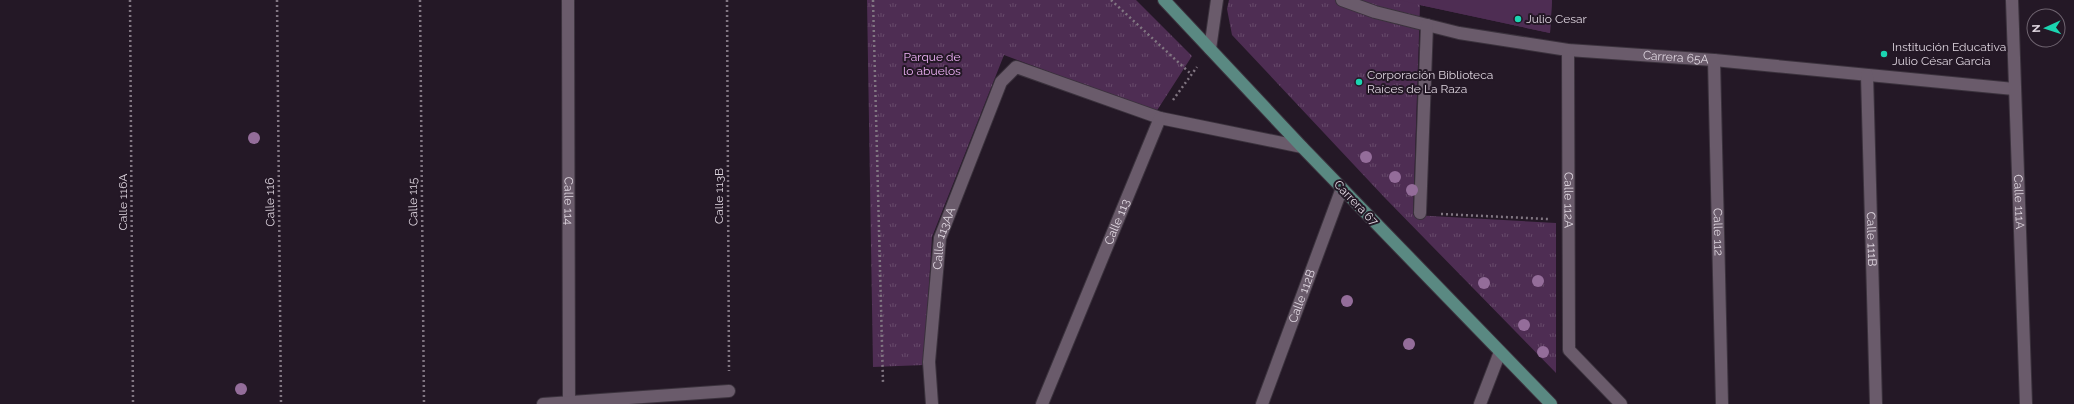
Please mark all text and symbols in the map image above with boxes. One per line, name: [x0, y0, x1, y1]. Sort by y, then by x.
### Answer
north arrow: [2026, 8, 2066, 48]
place label: Julio Cesar: [1526, 12, 1588, 26]
marker: Julio Cesar: [1513, 14, 1523, 24]
text: N: [2030, 24, 2043, 33]
place label: Institución Educativa Julio César García: [1892, 40, 2006, 68]
street label: Carrera 65A: [1642, 48, 1709, 67]
marker: Institución Educativa Julio César García: [1879, 49, 1889, 59]
park label: Parque de lo abuelos: [903, 50, 961, 78]
place label: Corporación Biblioteca Raíces de La Raza: [1367, 68, 1493, 96]
marker: Corporación Biblioteca Raíces de La Raza: [1354, 77, 1364, 87]
street label: Calle 113B: [712, 168, 726, 224]
street label: Calle 112A: [1561, 172, 1576, 228]
street label: Calle 116A: [116, 174, 130, 230]
street label: Calle 111A: [2011, 174, 2027, 230]
street label: Calle 116: [263, 177, 277, 227]
street label: Calle 115: [406, 177, 420, 226]
street label: Calle 114: [561, 177, 576, 226]
street label: Carrera 67: [1331, 177, 1381, 229]
street label: Calle 113: [1101, 197, 1133, 247]
street label: Calle 113AA: [930, 205, 958, 270]
street label: Calle 112: [1710, 208, 1726, 256]
street label: Calle 111B: [1864, 211, 1879, 267]
street label: Calle 112B: [1286, 267, 1318, 325]

